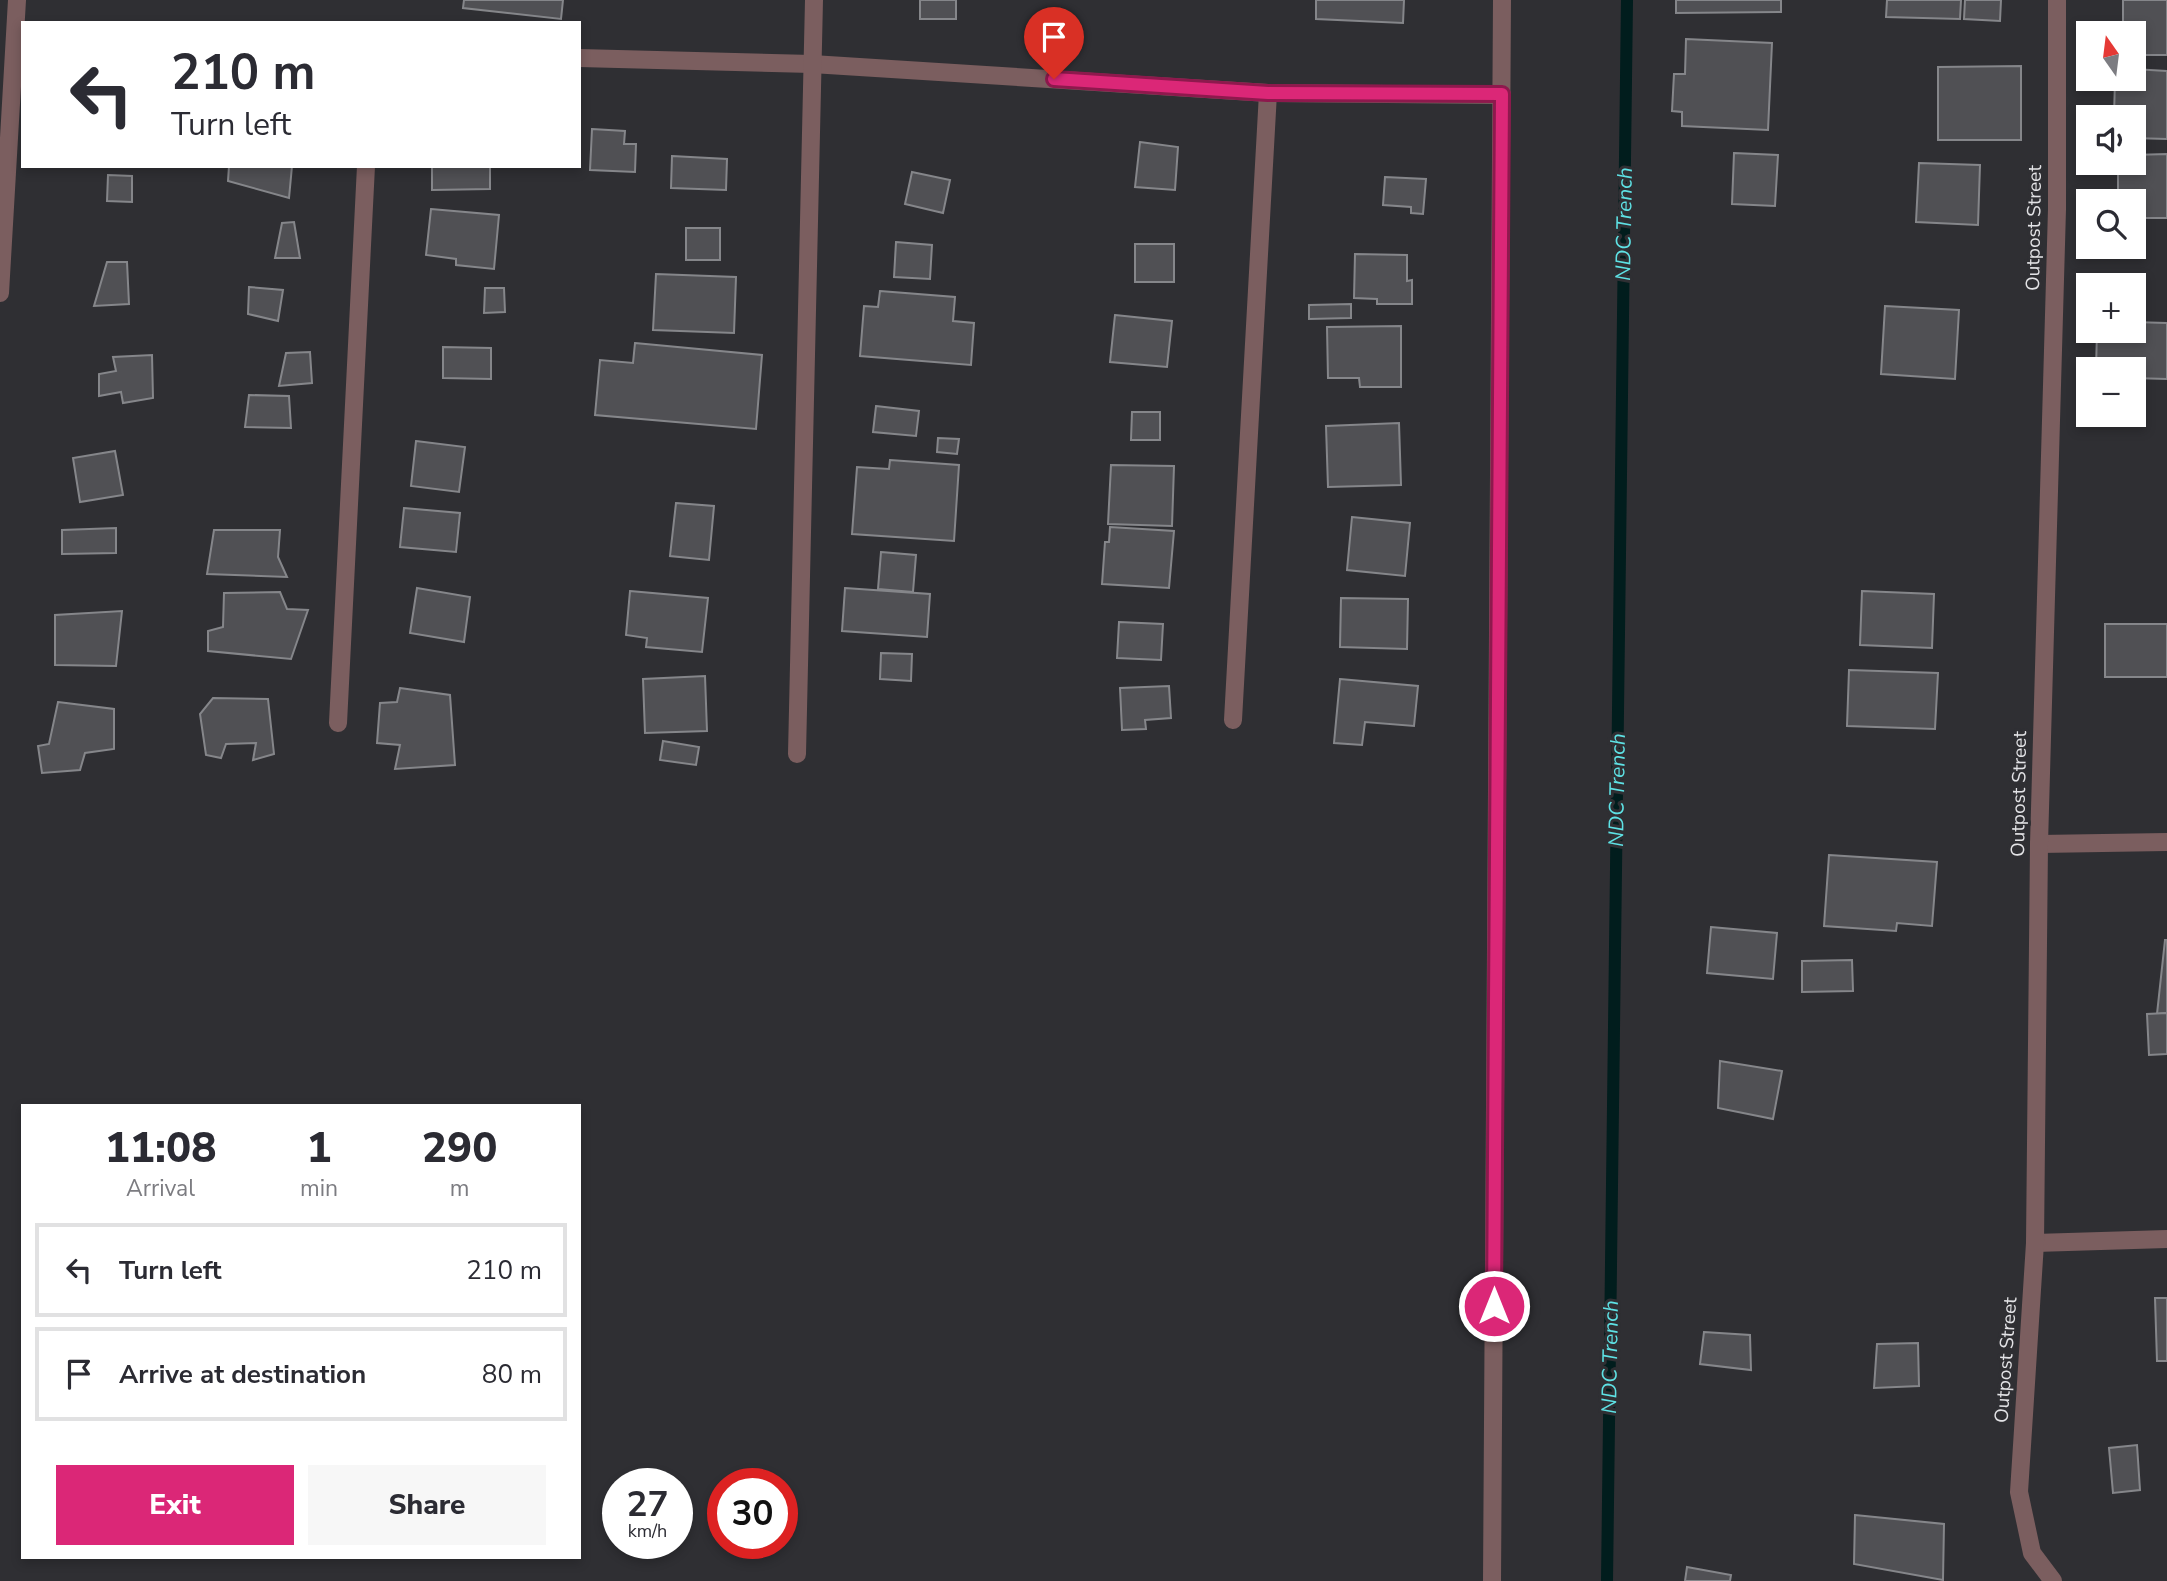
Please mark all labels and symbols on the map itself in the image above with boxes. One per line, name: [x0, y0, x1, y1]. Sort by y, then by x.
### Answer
pin: [1024, 7, 1084, 79]
north arrow: [2076, 21, 2146, 91]
street label: Outpost Street: [2020, 164, 2048, 291]
water label: NDC Trench: [1609, 167, 1639, 281]
street label: Outpost Street: [2005, 730, 2033, 857]
water label: NDC Trench: [1602, 733, 1632, 847]
position arrow: [1457, 1269, 1531, 1343]
street label: Outpost Street: [1989, 1296, 2023, 1424]
water label: NDC Trench: [1595, 1300, 1625, 1414]
speed limit sign: 30: [707, 1468, 798, 1559]

